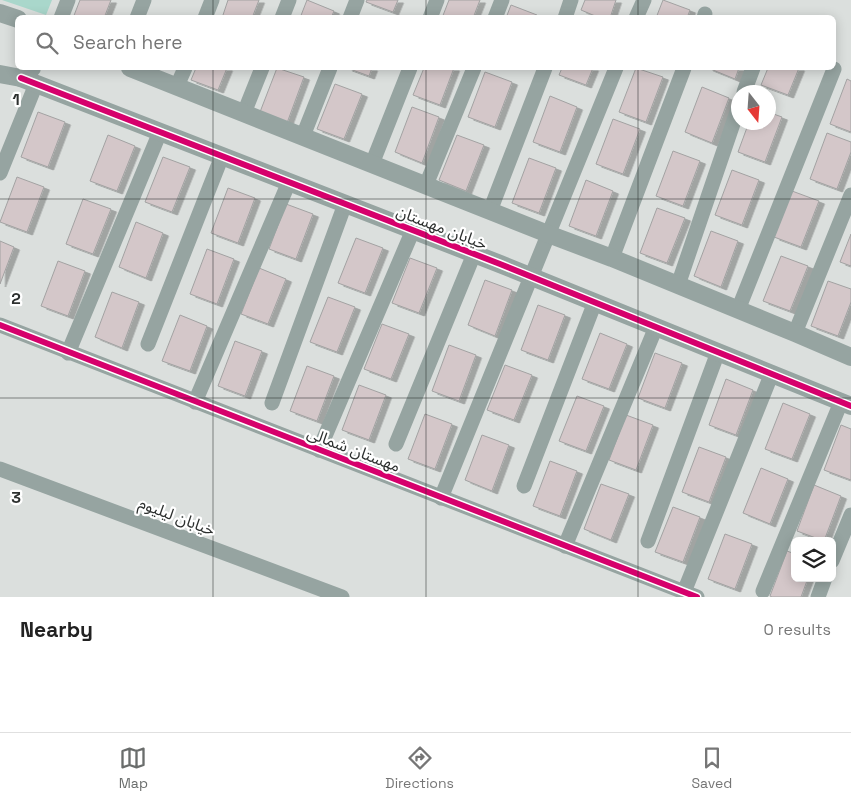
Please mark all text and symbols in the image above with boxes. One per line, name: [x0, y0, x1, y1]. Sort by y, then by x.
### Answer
search box: [15, 15, 836, 70]
icon: search: [33, 29, 61, 57]
text: Search here: [73, 30, 183, 55]
north arrow: [731, 85, 776, 130]
text: 1: [12, 89, 20, 110]
street label: خیابان مهستان: [393, 201, 490, 254]
text: 2: [11, 288, 21, 309]
street label: مهستان شمالی: [304, 422, 403, 477]
text: 3: [11, 487, 21, 508]
street label: خیابان لیلیوم: [135, 492, 218, 543]
map controls: [791, 537, 836, 582]
button: layers: [791, 537, 836, 582]
text: Nearby: [20, 616, 93, 643]
text: 0 results: [763, 619, 831, 640]
tab: Map: [119, 744, 148, 792]
tab: Directions: [385, 744, 454, 792]
tab: Saved: [691, 744, 732, 792]

